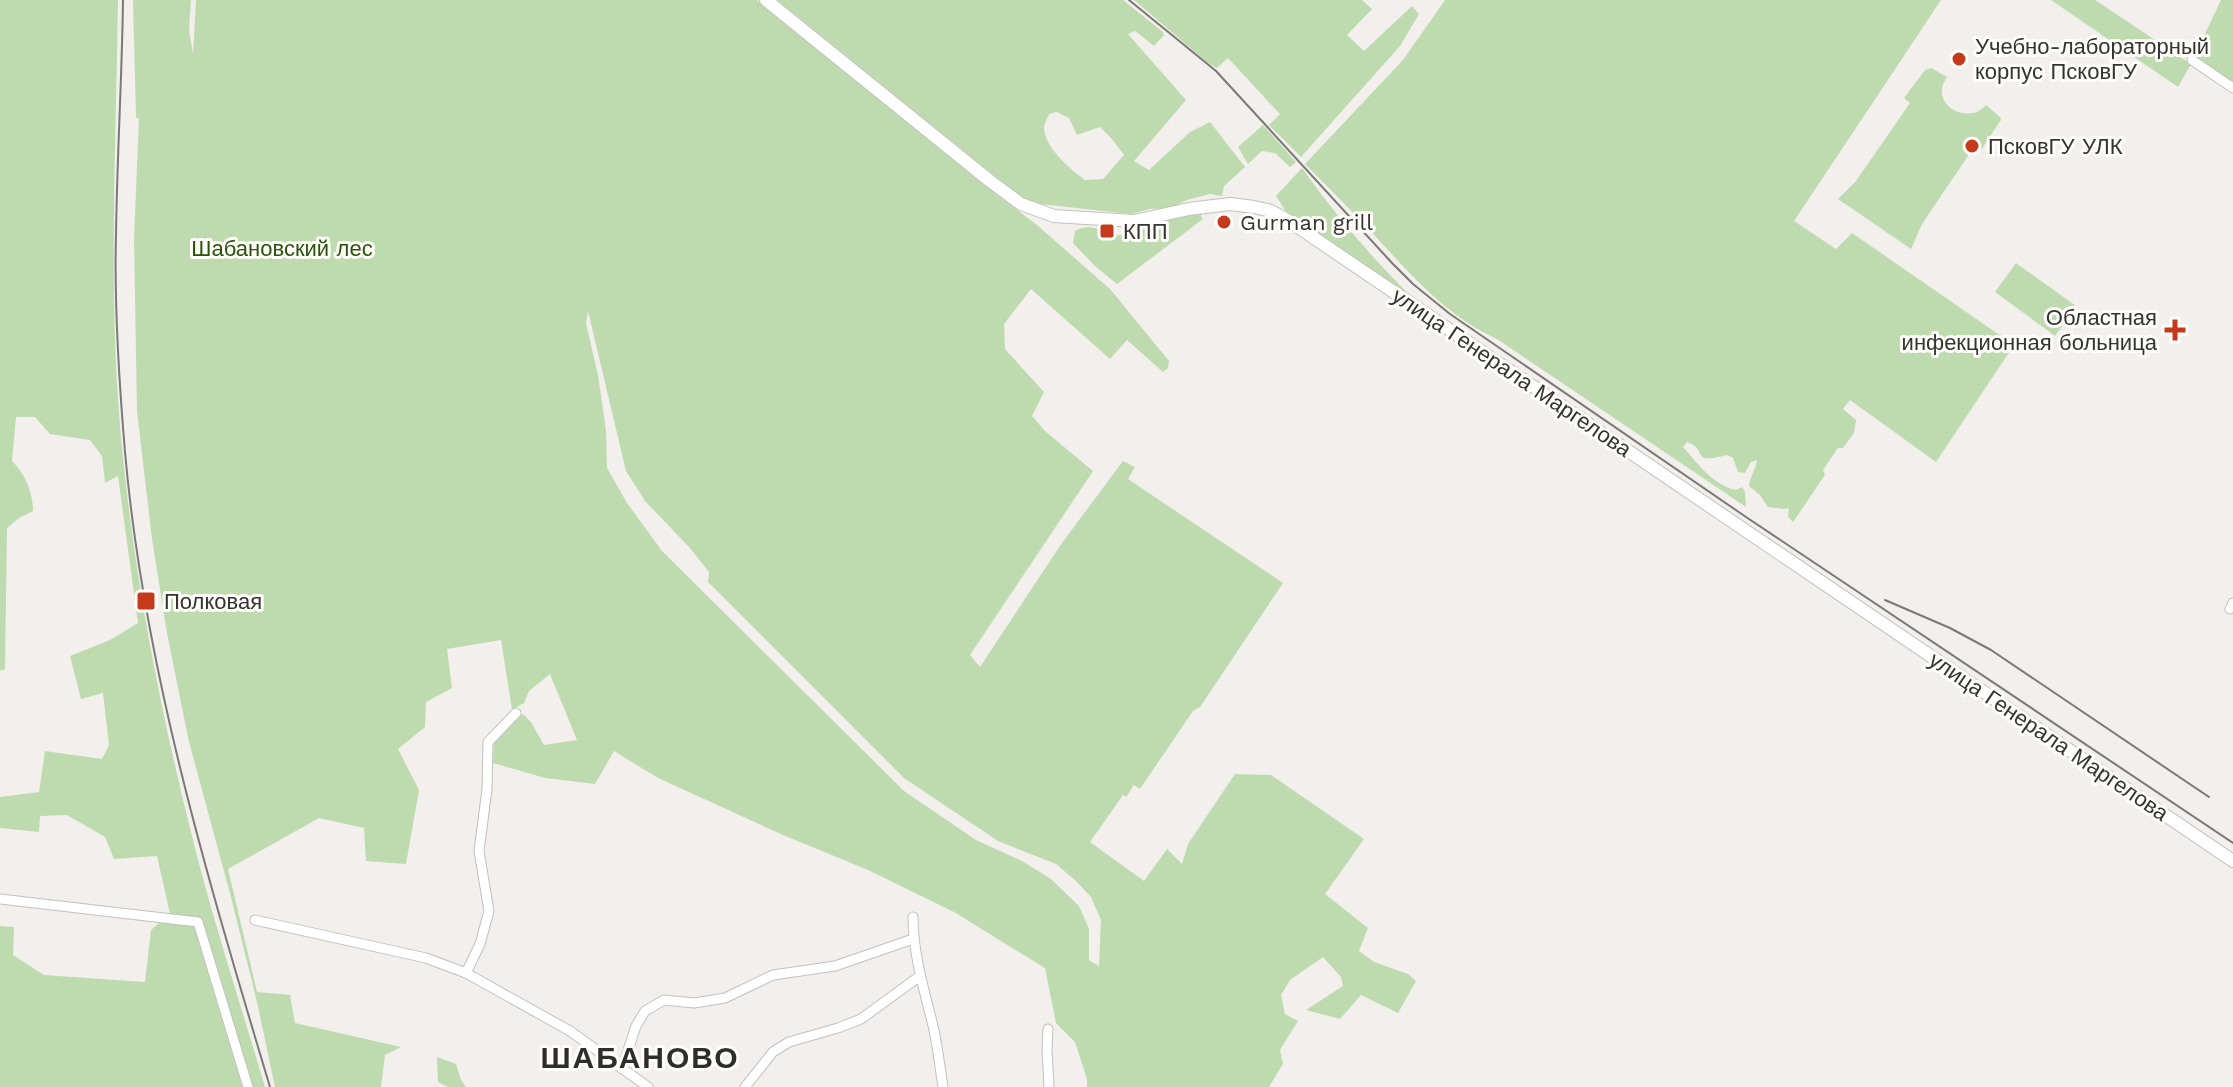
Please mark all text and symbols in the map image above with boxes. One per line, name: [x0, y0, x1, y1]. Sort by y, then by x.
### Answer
place label: Учебно-лабораторный корпус ПсковГУ: [1975, 34, 2209, 84]
marker: Учебно-лабораторный корпус ПсковГУ: [1950, 50, 1968, 68]
place label: ПсковГУ УЛК: [1988, 134, 2123, 159]
marker: ПсковГУ УЛК: [1963, 137, 1981, 155]
place label: Gurman grill: [1240, 210, 1373, 235]
marker: Gurman grill: [1215, 213, 1233, 231]
place label: КПП: [1123, 219, 1167, 244]
marker: КПП: [1098, 222, 1116, 240]
park label: Шабановский лес: [191, 236, 373, 261]
street label: улица Генерала Маргелова: [1387, 283, 1637, 462]
place label: Областная инфекционная больница: [1902, 305, 2158, 355]
marker: Областная инфекционная больница: [2164, 319, 2186, 341]
place label: Полковая: [164, 589, 262, 614]
marker: Полковая: [135, 590, 157, 612]
street label: улица Генерала Маргелова: [1924, 647, 2174, 826]
district label: ШАБАНОВО: [540, 1040, 740, 1075]

